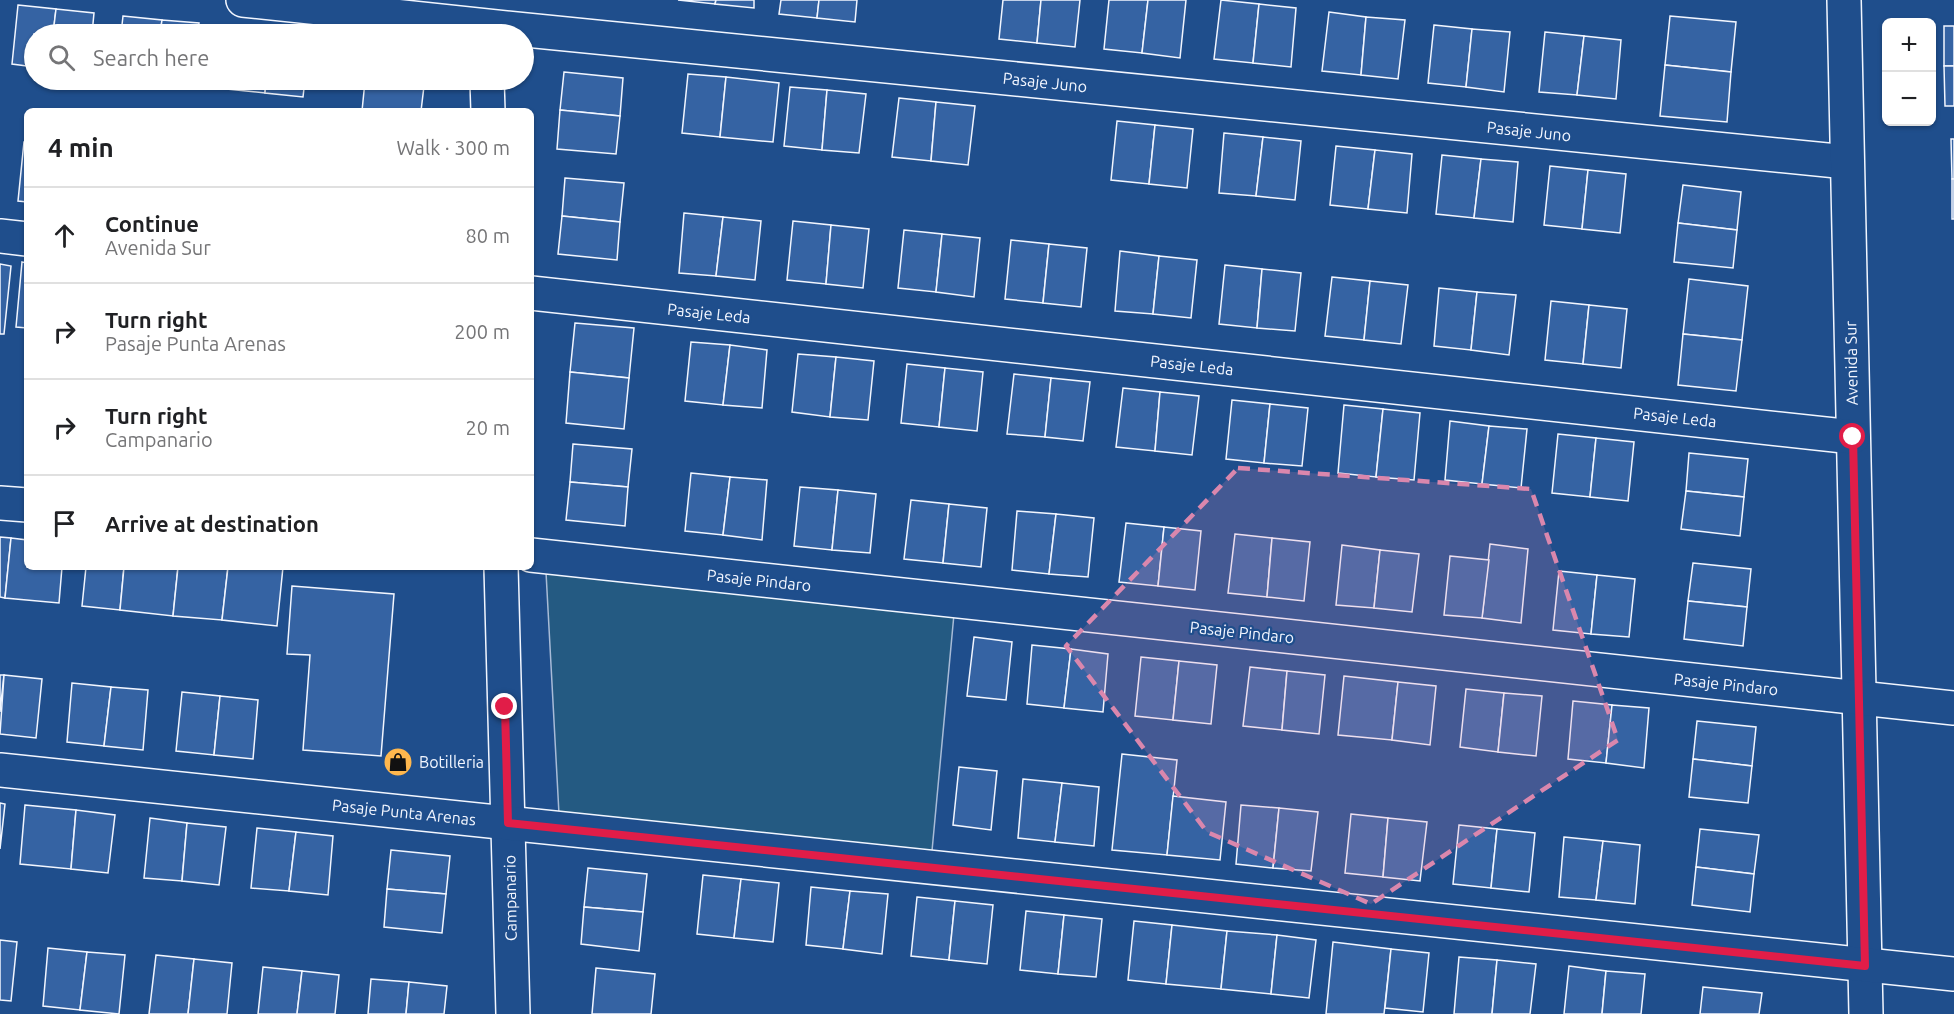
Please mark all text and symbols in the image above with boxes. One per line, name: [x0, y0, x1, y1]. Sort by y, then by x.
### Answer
map controls: [1882, 18, 1936, 126]
button: +: [1882, 18, 1936, 72]
search box: [24, 24, 534, 90]
icon: search: [45, 41, 78, 74]
text: Search here: [93, 45, 209, 70]
street label: Pasaje Juno: [1002, 69, 1088, 95]
button: −: [1882, 72, 1936, 126]
street label: Pasaje Juno: [1486, 118, 1572, 144]
text: 4 min: [48, 133, 114, 162]
text: Walk · 300 m: [397, 136, 510, 159]
text: Continue: [105, 211, 199, 236]
icon: ahead: [48, 219, 81, 252]
text: 80 m: [466, 224, 510, 247]
text: Avenida Sur: [105, 236, 211, 259]
street label: Pasaje Leda: [666, 300, 752, 326]
text: Turn right: [105, 307, 207, 332]
icon: right: [48, 315, 81, 348]
text: 200 m: [454, 320, 510, 343]
street label: Avenida Sur: [1841, 321, 1861, 405]
text: Pasaje Punta Arenas: [105, 332, 286, 355]
street label: Pasaje Leda: [1149, 352, 1235, 378]
text: Turn right: [105, 403, 207, 428]
street label: Pasaje Leda: [1632, 404, 1718, 430]
icon: right: [48, 411, 81, 444]
text: 20 m: [466, 416, 510, 439]
route start: [1839, 423, 1865, 449]
text: Campanario: [105, 428, 213, 451]
icon: arrive: [48, 507, 81, 540]
text: Arrive at destination: [105, 511, 319, 536]
street label: Pasaje Pindaro: [706, 566, 812, 594]
street label: Pasaje Pindaro: [1189, 618, 1295, 646]
street label: Pasaje Pindaro: [1673, 670, 1779, 698]
route end: [491, 693, 517, 719]
shop icon: Botilleria: [382, 746, 414, 778]
place label: Botilleria: [419, 753, 484, 771]
street label: Pasaje Punta Arenas: [331, 795, 477, 829]
street label: Campanario: [500, 855, 520, 941]

